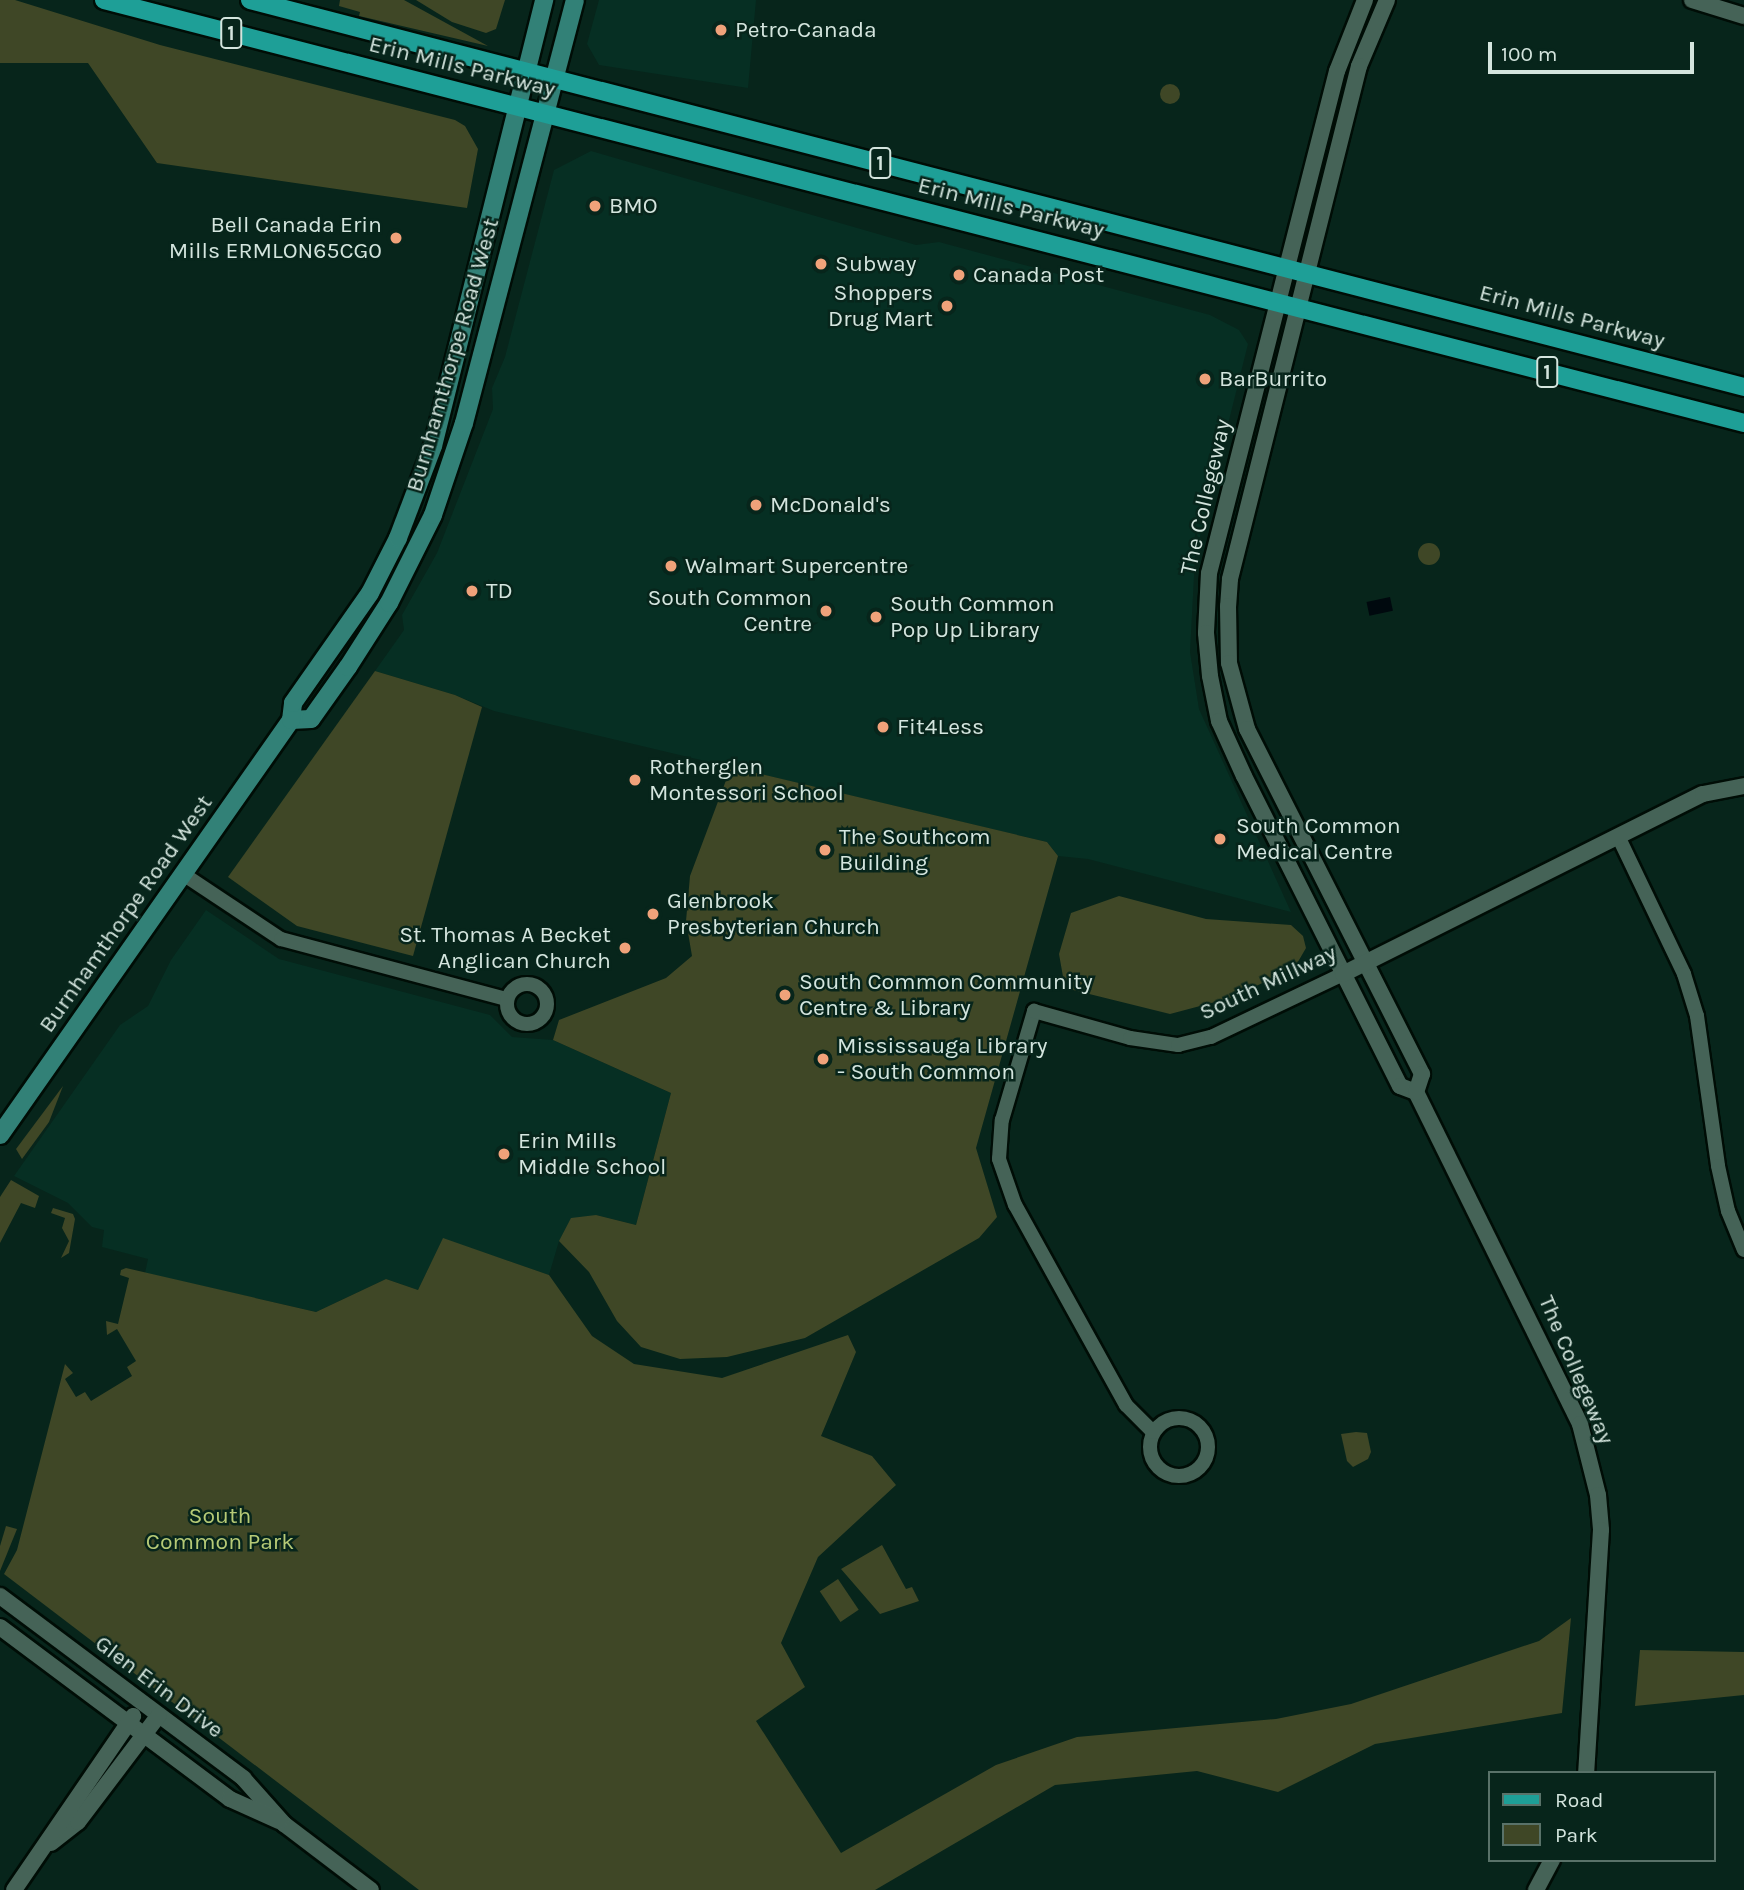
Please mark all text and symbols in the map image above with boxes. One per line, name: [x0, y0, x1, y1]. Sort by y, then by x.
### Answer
road number: 1: [219, 16, 243, 50]
place label: Petro-Canada: [735, 16, 877, 44]
marker: Petro-Canada: [713, 22, 729, 38]
scale bar: [1492, 28, 1698, 72]
street label: Erin Mills Parkway: [366, 31, 558, 103]
text: 100 m: [1501, 42, 1558, 66]
road number: 1: [868, 146, 892, 180]
street label: Erin Mills Parkway: [915, 172, 1107, 244]
place label: BMO: [609, 192, 658, 220]
marker: BMO: [587, 198, 603, 214]
place label: Bell Canada Erin Mills ERMLON65CG0: [169, 211, 382, 265]
street label: Burnhamthorpe Road West: [401, 215, 505, 495]
marker: Bell Canada Erin Mills ERMLON65CG0: [388, 230, 404, 246]
place label: Subway: [835, 250, 916, 278]
marker: Subway: [813, 256, 829, 272]
place label: Canada Post: [973, 261, 1104, 289]
marker: Canada Post: [951, 267, 967, 283]
place label: Shoppers Drug Mart: [828, 279, 933, 333]
street label: Erin Mills Parkway: [1476, 279, 1668, 355]
marker: Shoppers Drug Mart: [939, 298, 955, 314]
road number: 1: [1535, 354, 1559, 390]
place label: BarBurrito: [1219, 365, 1327, 393]
marker: BarBurrito: [1197, 371, 1213, 387]
street label: The Collegeway: [1175, 417, 1237, 577]
place label: McDonald's: [770, 491, 891, 519]
marker: McDonald's: [748, 497, 764, 513]
place label: Walmart Supercentre: [685, 552, 908, 580]
marker: Walmart Supercentre: [663, 558, 679, 574]
place label: TD: [486, 577, 513, 605]
marker: TD: [464, 583, 480, 599]
place label: South Common Centre: [647, 584, 812, 638]
place label: South Common Pop Up Library: [890, 590, 1055, 644]
marker: South Common Centre: [818, 603, 834, 619]
marker: South Common Pop Up Library: [868, 609, 884, 625]
place label: Fit4Less: [897, 713, 984, 741]
marker: Fit4Less: [875, 719, 891, 735]
place label: Rotherglen Montessori School: [649, 753, 844, 807]
marker: Rotherglen Montessori School: [627, 772, 643, 788]
street label: Burnhamthorpe Road West: [33, 790, 219, 1038]
place label: South Common Medical Centre: [1236, 812, 1401, 866]
place label: The Southcom Building: [839, 823, 991, 877]
marker: South Common Medical Centre: [1210, 829, 1230, 849]
marker: The Southcom Building: [817, 842, 833, 858]
place label: Glenbrook Presbyterian Church: [667, 887, 880, 941]
marker: Glenbrook Presbyterian Church: [645, 906, 661, 922]
place label: St. Thomas A Becket Anglican Church: [399, 921, 611, 975]
street label: South Millway: [1195, 939, 1341, 1027]
marker: St. Thomas A Becket Anglican Church: [617, 940, 633, 956]
place label: South Common Community Centre & Library: [799, 968, 1093, 1022]
marker: South Common Community Centre & Library: [777, 987, 793, 1003]
place label: Mississauga Library - South Common: [837, 1032, 1047, 1086]
marker: Mississauga Library - South Common: [815, 1051, 831, 1067]
place label: Erin Mills Middle School: [518, 1127, 667, 1181]
marker: Erin Mills Middle School: [496, 1146, 512, 1162]
street label: The Collegeway: [1532, 1291, 1620, 1449]
park label: South Common Park: [146, 1502, 294, 1556]
street label: Glen Erin Drive: [89, 1630, 229, 1744]
legend: [1488, 1771, 1716, 1862]
text: Road: [1555, 1788, 1603, 1812]
text: Park: [1555, 1823, 1598, 1847]

